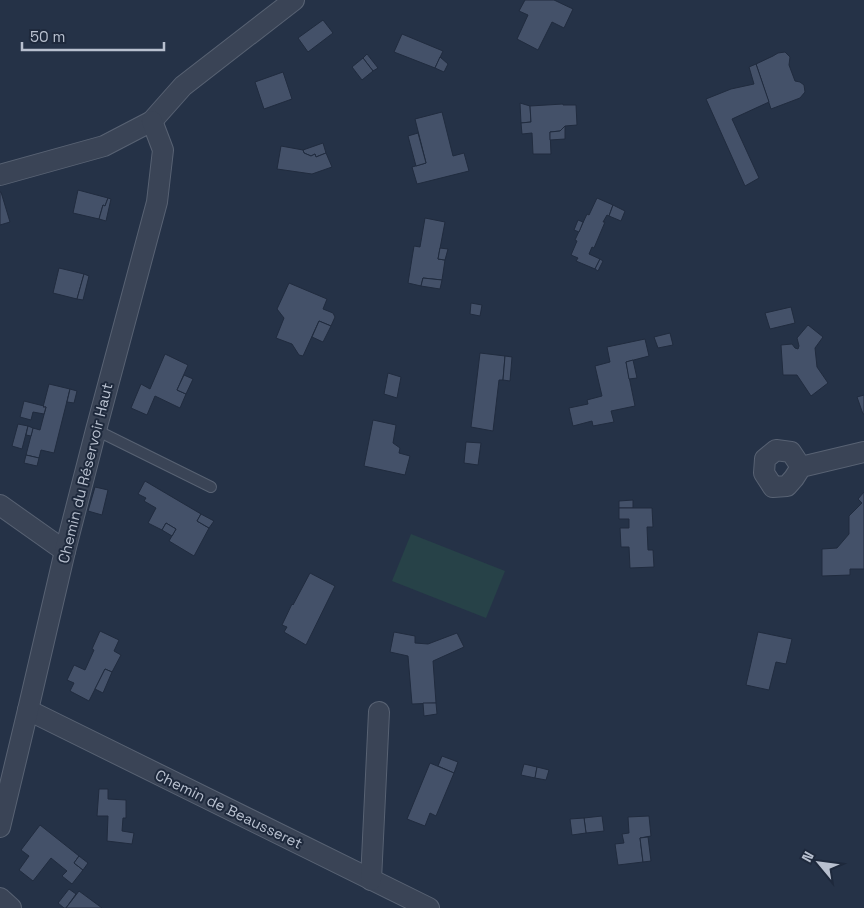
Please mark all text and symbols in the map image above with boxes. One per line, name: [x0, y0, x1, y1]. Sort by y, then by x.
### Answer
scale bar: [22, 20, 165, 52]
text: 50 m: [30, 27, 65, 46]
street label: Chemin du Réservoir Haut: [53, 381, 117, 565]
street label: Chemin de Beausseret: [152, 765, 306, 853]
north arrow: [794, 838, 844, 888]
text: N: [797, 848, 818, 865]

